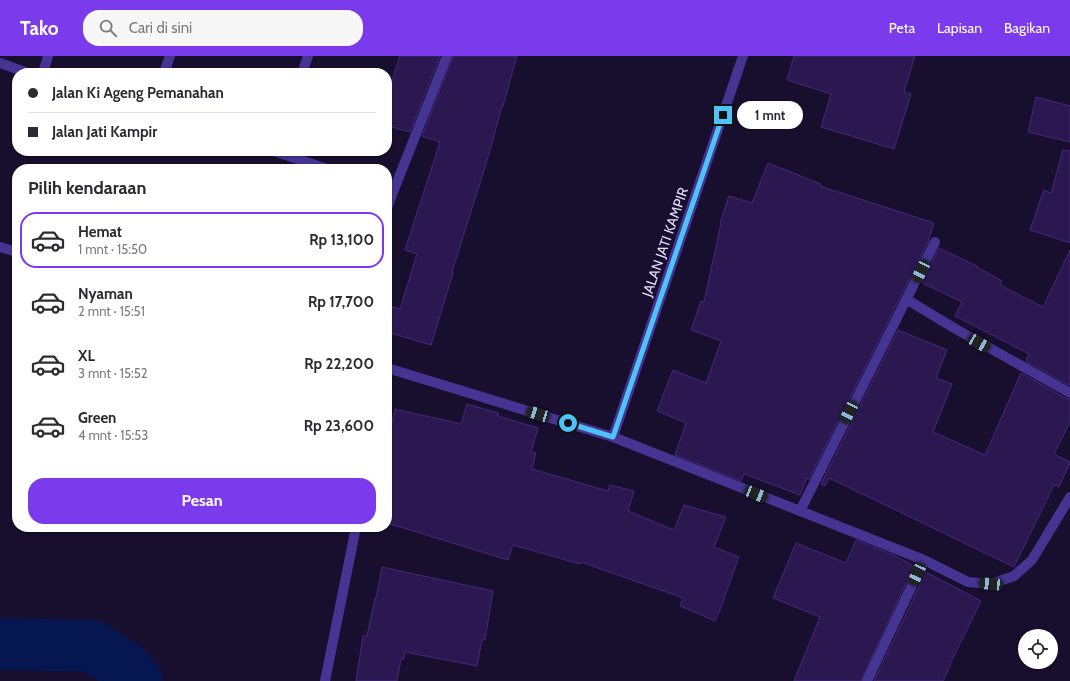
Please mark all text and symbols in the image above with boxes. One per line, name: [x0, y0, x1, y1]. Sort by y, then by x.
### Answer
search box: [83, 10, 363, 46]
text: Tako: [20, 17, 59, 40]
icon: search: [97, 17, 119, 39]
text: Cari di sini: [129, 19, 192, 37]
text: Peta: [889, 19, 915, 37]
text: Lapisan: [937, 19, 982, 37]
text: Bagikan: [1004, 19, 1050, 37]
text: Jalan Ki Ageng Pemanahan: [52, 84, 224, 102]
callout: 1 mnt: [737, 101, 803, 129]
route end: [714, 106, 732, 124]
text: 1 mnt: [755, 107, 785, 123]
text: Jalan Jati Kampir: [52, 123, 157, 141]
text: Pilih kendaraan: [28, 177, 146, 199]
street label: JALAN JATI KAMPIR: [638, 184, 692, 300]
icon: car: [30, 222, 66, 258]
text: Hemat: [78, 223, 122, 241]
text: Rp 13,100: [309, 231, 374, 249]
text: 1 mnt · 15:50: [78, 241, 147, 257]
car: [910, 258, 932, 284]
icon: car: [30, 284, 66, 320]
text: Nyaman: [78, 285, 133, 303]
text: Rp 17,700: [308, 293, 374, 311]
text: 2 mnt · 15:51: [78, 303, 145, 319]
car: [966, 332, 992, 354]
icon: car: [30, 346, 66, 382]
text: XL: [78, 347, 95, 365]
text: Rp 22,200: [304, 355, 374, 373]
text: 3 mnt · 15:52: [78, 365, 148, 381]
car: [838, 399, 860, 425]
car: [525, 405, 551, 423]
icon: car: [30, 408, 66, 444]
text: Green: [78, 409, 116, 427]
route start: [559, 414, 577, 432]
text: Rp 23,600: [304, 417, 374, 435]
text: 4 mnt · 15:53: [78, 427, 148, 443]
button: Pesan: [28, 478, 376, 524]
car: [743, 484, 769, 504]
car: [906, 561, 928, 587]
car: [979, 577, 1003, 591]
map controls: [1018, 629, 1058, 669]
button: locate: [1018, 629, 1058, 669]

